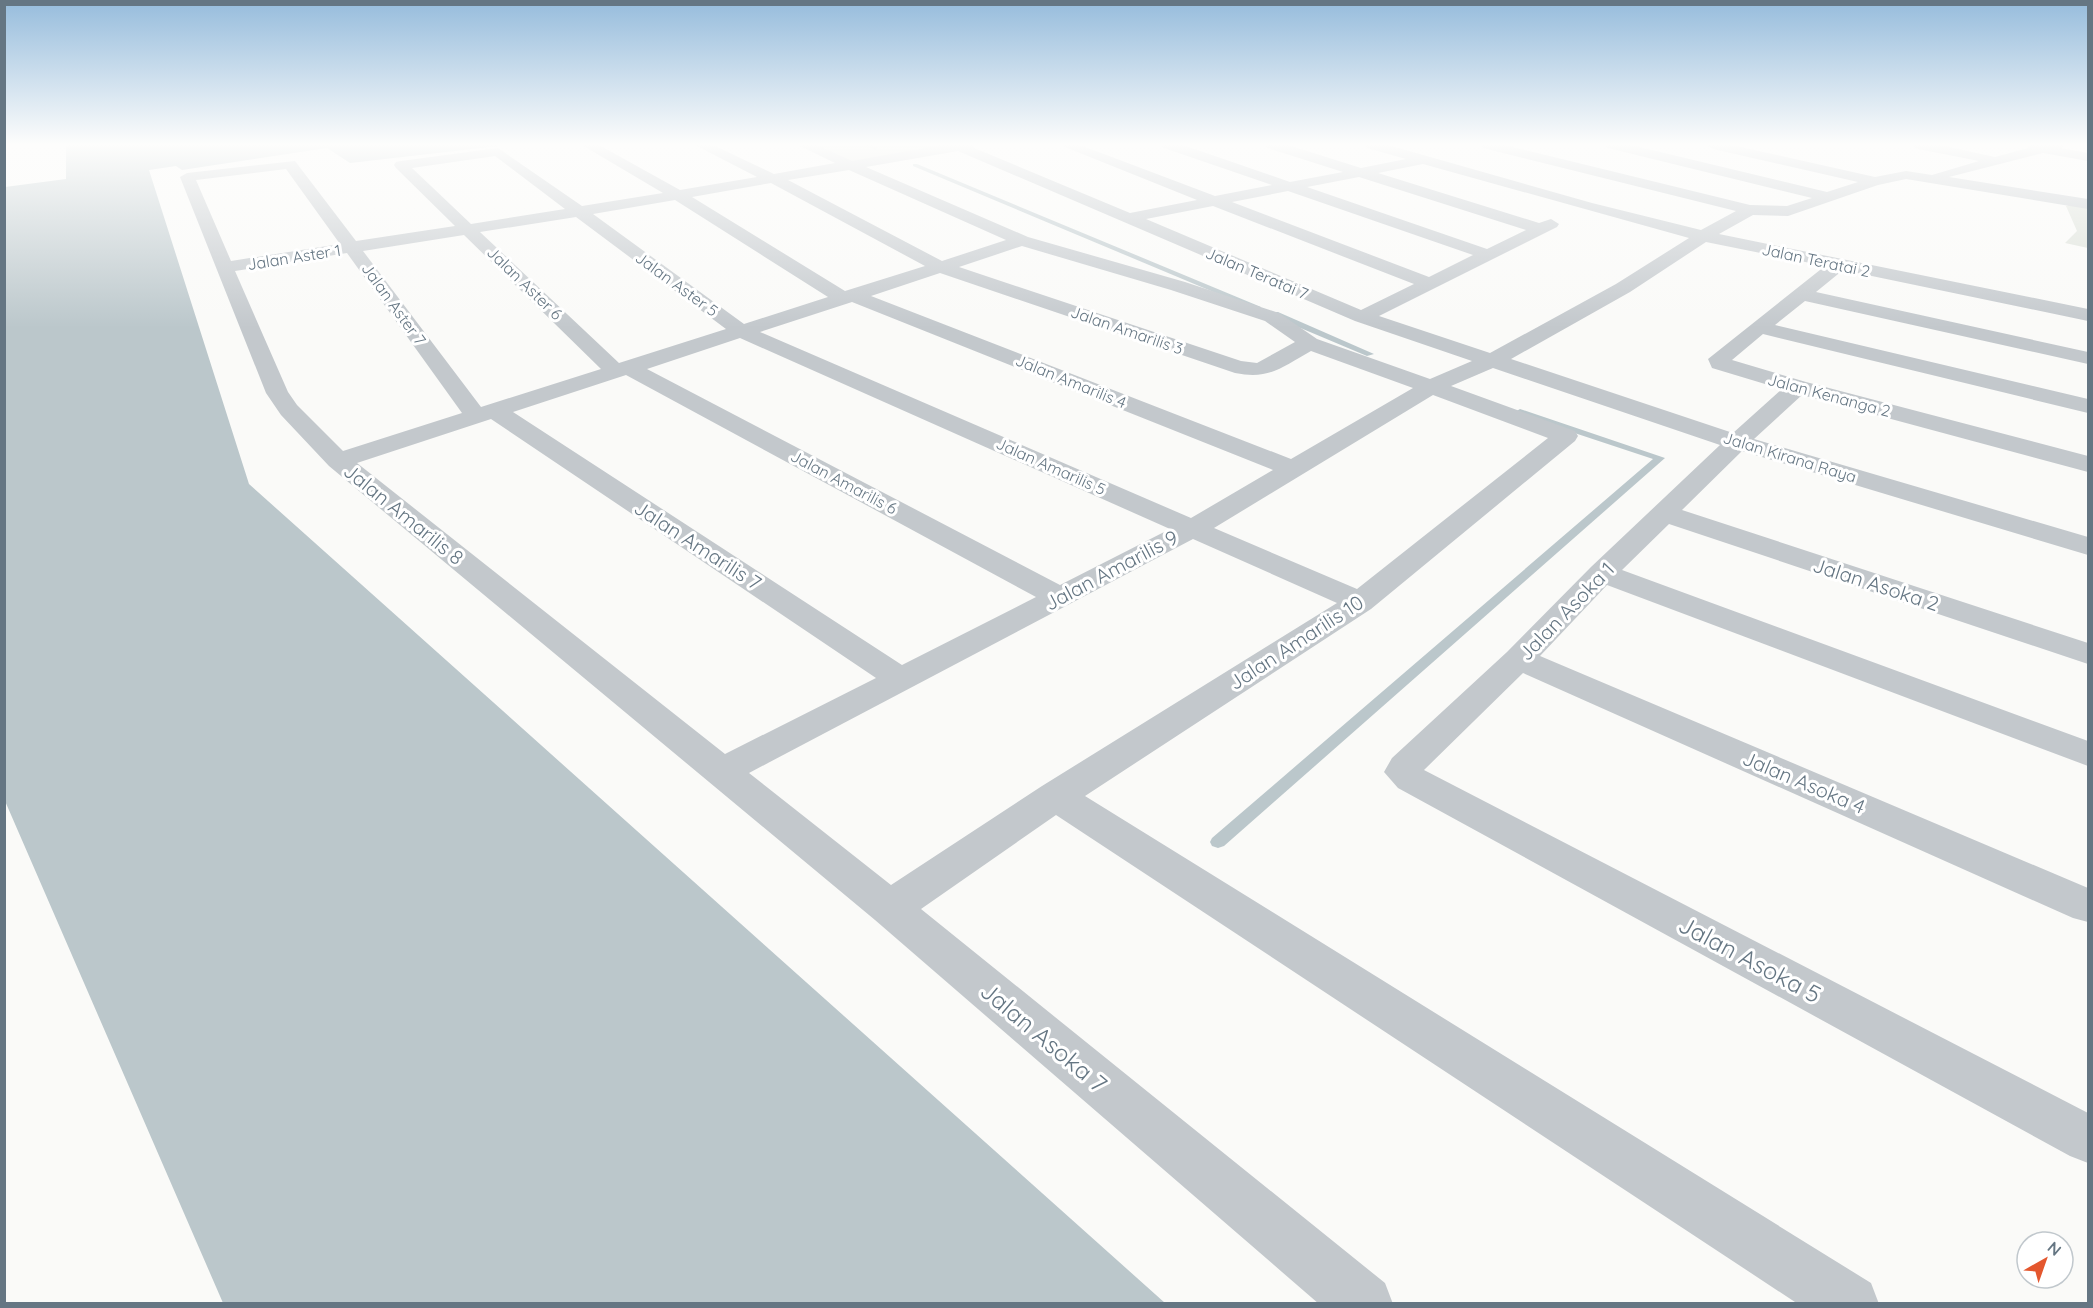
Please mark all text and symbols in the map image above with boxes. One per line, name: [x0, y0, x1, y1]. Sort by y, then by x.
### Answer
street label: Jalan Teratai 2: [1760, 239, 1872, 281]
street label: Jalan Aster 1: [246, 240, 342, 274]
street label: Jalan Aster 6: [483, 242, 567, 324]
street label: Jalan Teratai 7: [1203, 242, 1311, 304]
street label: Jalan Aster 5: [632, 247, 722, 321]
street label: Jalan Aster 7: [357, 259, 431, 349]
street label: Jalan Amarilis 3: [1068, 301, 1186, 359]
street label: Jalan Amarilis 4: [1013, 350, 1129, 412]
street label: Jalan Kenanga 2: [1765, 369, 1893, 421]
street label: Jalan Kirana Raya: [1721, 427, 1859, 487]
street label: Jalan Amarilis 5: [993, 433, 1109, 499]
street label: Jalan Amarilis 6: [787, 446, 901, 519]
street label: Jalan Amarilis 8: [339, 458, 469, 570]
street label: Jalan Amarilis 7: [630, 495, 766, 595]
street label: Jalan Amarilis 9: [1040, 524, 1182, 616]
street label: Jalan Asoka 2: [1810, 552, 1942, 616]
street label: Jalan Asoka 1: [1513, 557, 1619, 665]
street label: Jalan Amarilis 10: [1224, 589, 1368, 695]
street label: Jalan Asoka 4: [1739, 745, 1869, 819]
street label: Jalan Asoka 5: [1674, 909, 1826, 1009]
street label: Jalan Asoka 7: [975, 975, 1113, 1099]
north arrow: [2015, 1230, 2075, 1290]
text: N: [2044, 1237, 2066, 1260]

